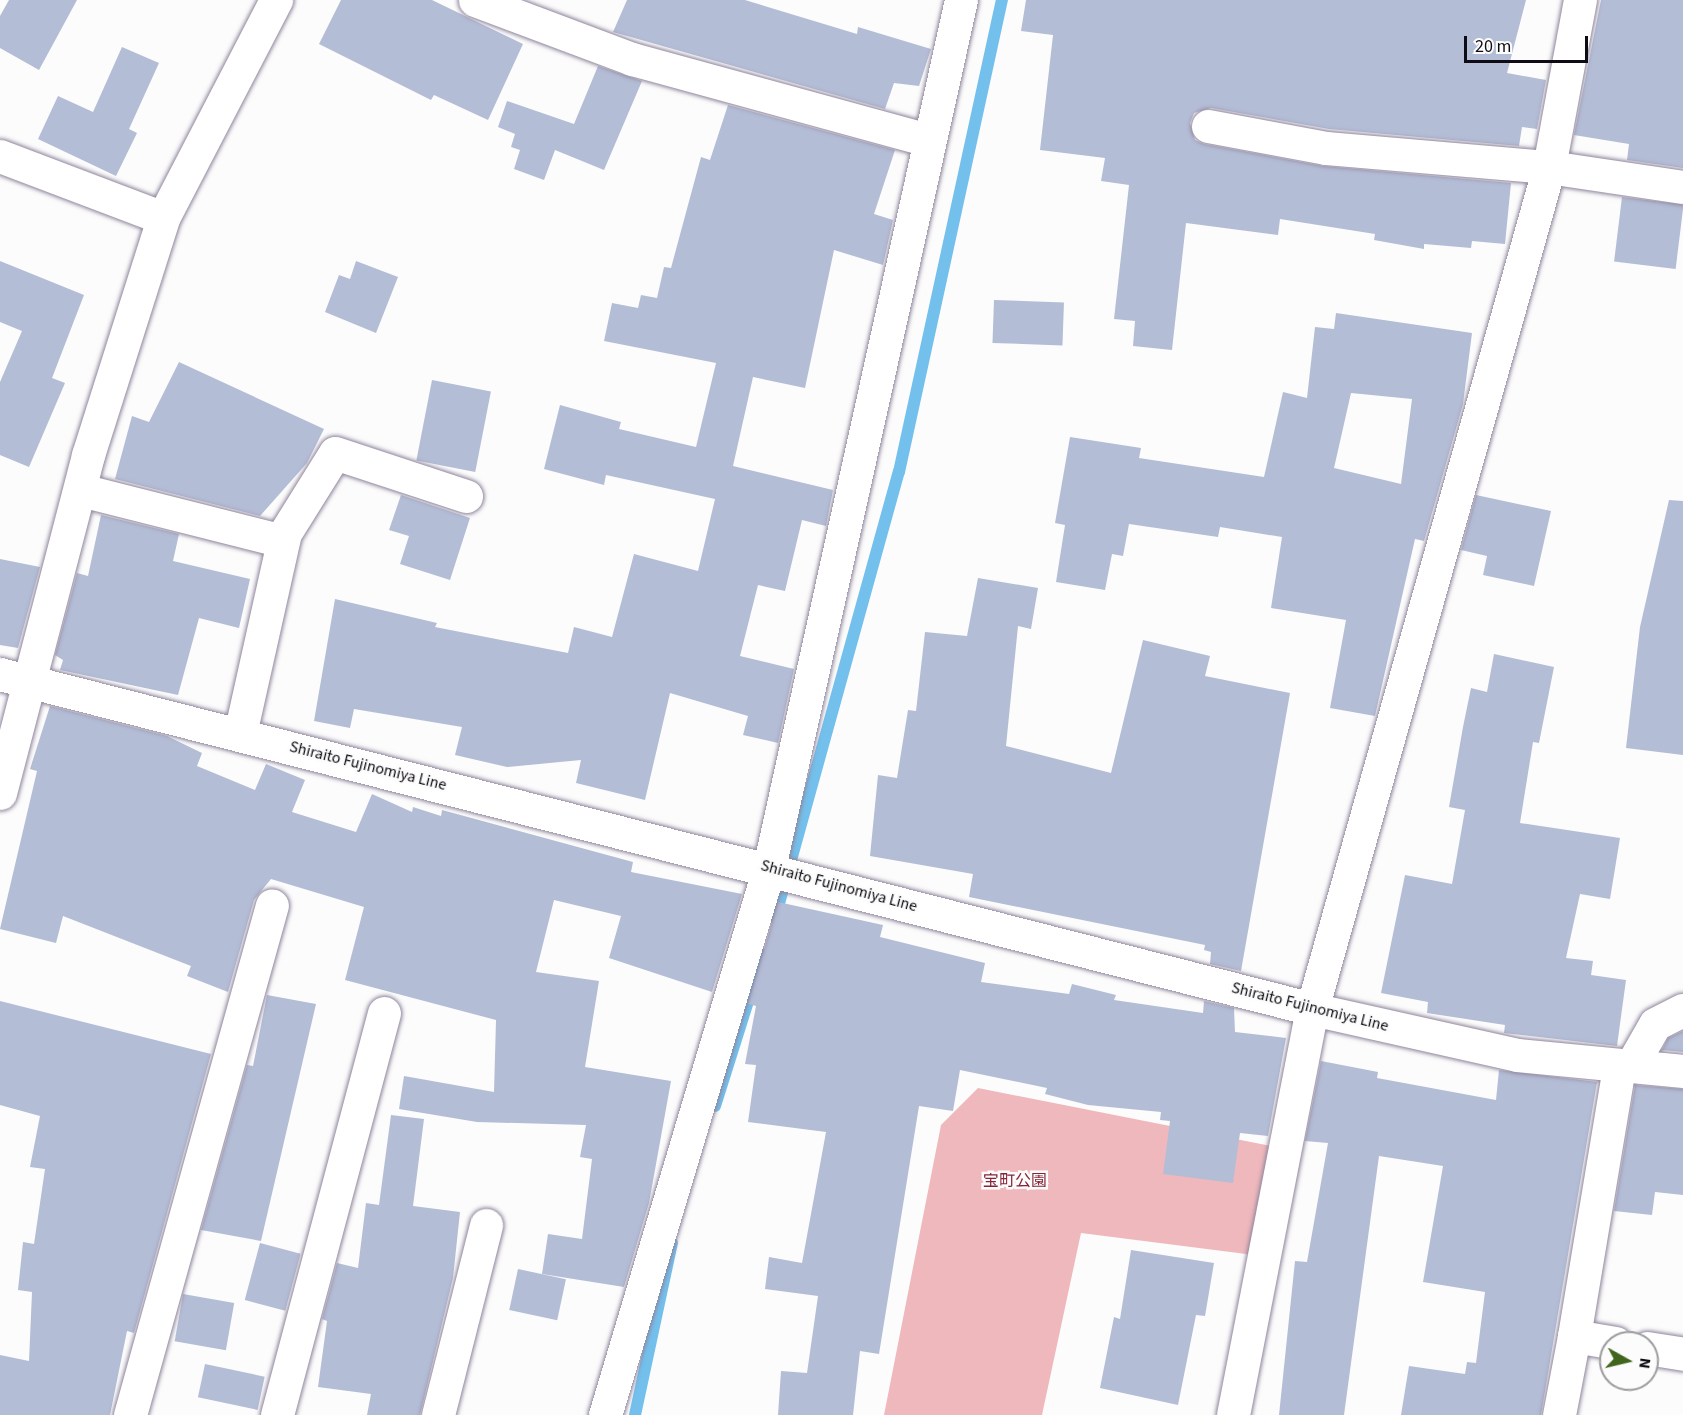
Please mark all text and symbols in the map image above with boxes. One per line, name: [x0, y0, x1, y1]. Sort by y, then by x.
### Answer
scale bar: [1467, 24, 1592, 62]
text: 20 m: [1475, 34, 1511, 59]
street label: Shiraito Fujinomiya Line: [288, 737, 448, 795]
street label: Shiraito Fujinomiya Line: [759, 856, 919, 916]
street label: Shiraito Fujinomiya Line: [1230, 978, 1390, 1036]
park label: 宝町公園: [983, 1171, 1047, 1191]
north arrow: [1599, 1331, 1659, 1391]
text: N: [1633, 1356, 1656, 1370]

